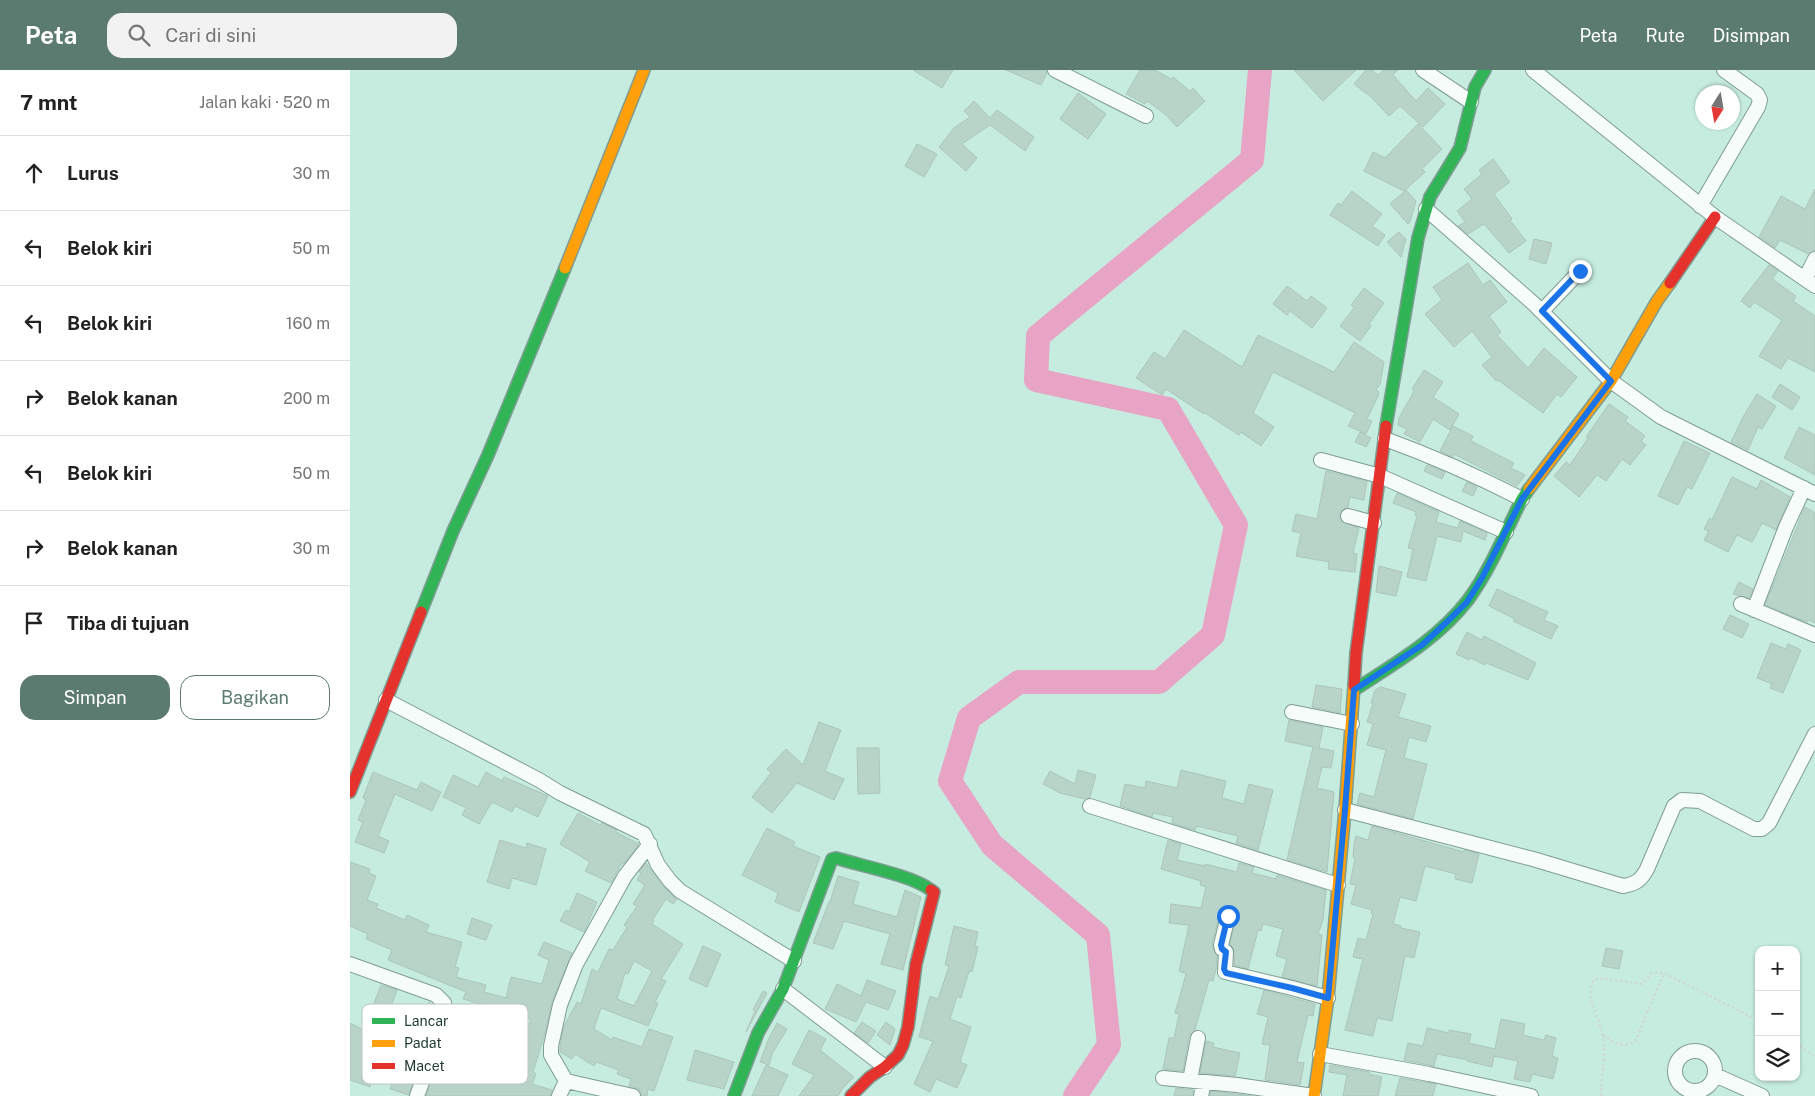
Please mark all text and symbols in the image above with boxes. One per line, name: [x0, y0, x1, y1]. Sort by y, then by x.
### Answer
search box: [107, 13, 457, 58]
text: Peta: [25, 21, 77, 49]
icon: search: [125, 21, 153, 49]
text: Cari di sini: [165, 24, 256, 46]
text: Peta: [1579, 25, 1617, 46]
text: Rute: [1645, 25, 1685, 46]
text: Disimpan: [1713, 25, 1790, 46]
north arrow: [1695, 85, 1740, 130]
text: 7 mnt: [20, 90, 78, 115]
text: Jalan kaki · 520 m: [199, 93, 330, 112]
icon: ahead: [20, 159, 48, 187]
text: Lurus: [67, 162, 119, 184]
text: 30 m: [293, 164, 330, 183]
icon: left: [20, 234, 48, 262]
text: Belok kiri: [67, 237, 152, 259]
text: 50 m: [292, 239, 330, 258]
route end: [1569, 260, 1592, 283]
icon: left: [20, 309, 48, 337]
text: Belok kiri: [67, 312, 152, 334]
text: 160 m: [286, 314, 330, 333]
icon: right: [20, 384, 48, 412]
text: Belok kanan: [67, 387, 178, 409]
text: 200 m: [283, 389, 330, 408]
icon: left: [20, 459, 48, 487]
text: Belok kiri: [67, 462, 152, 484]
text: 50 m: [292, 464, 330, 483]
icon: right: [20, 534, 48, 562]
text: Belok kanan: [67, 537, 178, 559]
text: 30 m: [293, 539, 330, 558]
icon: arrive: [20, 609, 48, 637]
text: Tiba di tujuan: [67, 612, 189, 634]
button: Simpan: [20, 675, 170, 720]
button: Bagikan: [180, 675, 330, 720]
route start: [1217, 905, 1240, 928]
map controls: [1755, 946, 1800, 1081]
button: +: [1755, 946, 1800, 991]
button: −: [1755, 991, 1800, 1036]
legend: [362, 1004, 528, 1084]
text: Lancar: [404, 1013, 448, 1029]
text: Padat: [404, 1035, 442, 1051]
button: layers: [1755, 1036, 1800, 1081]
text: Macet: [404, 1058, 445, 1074]

